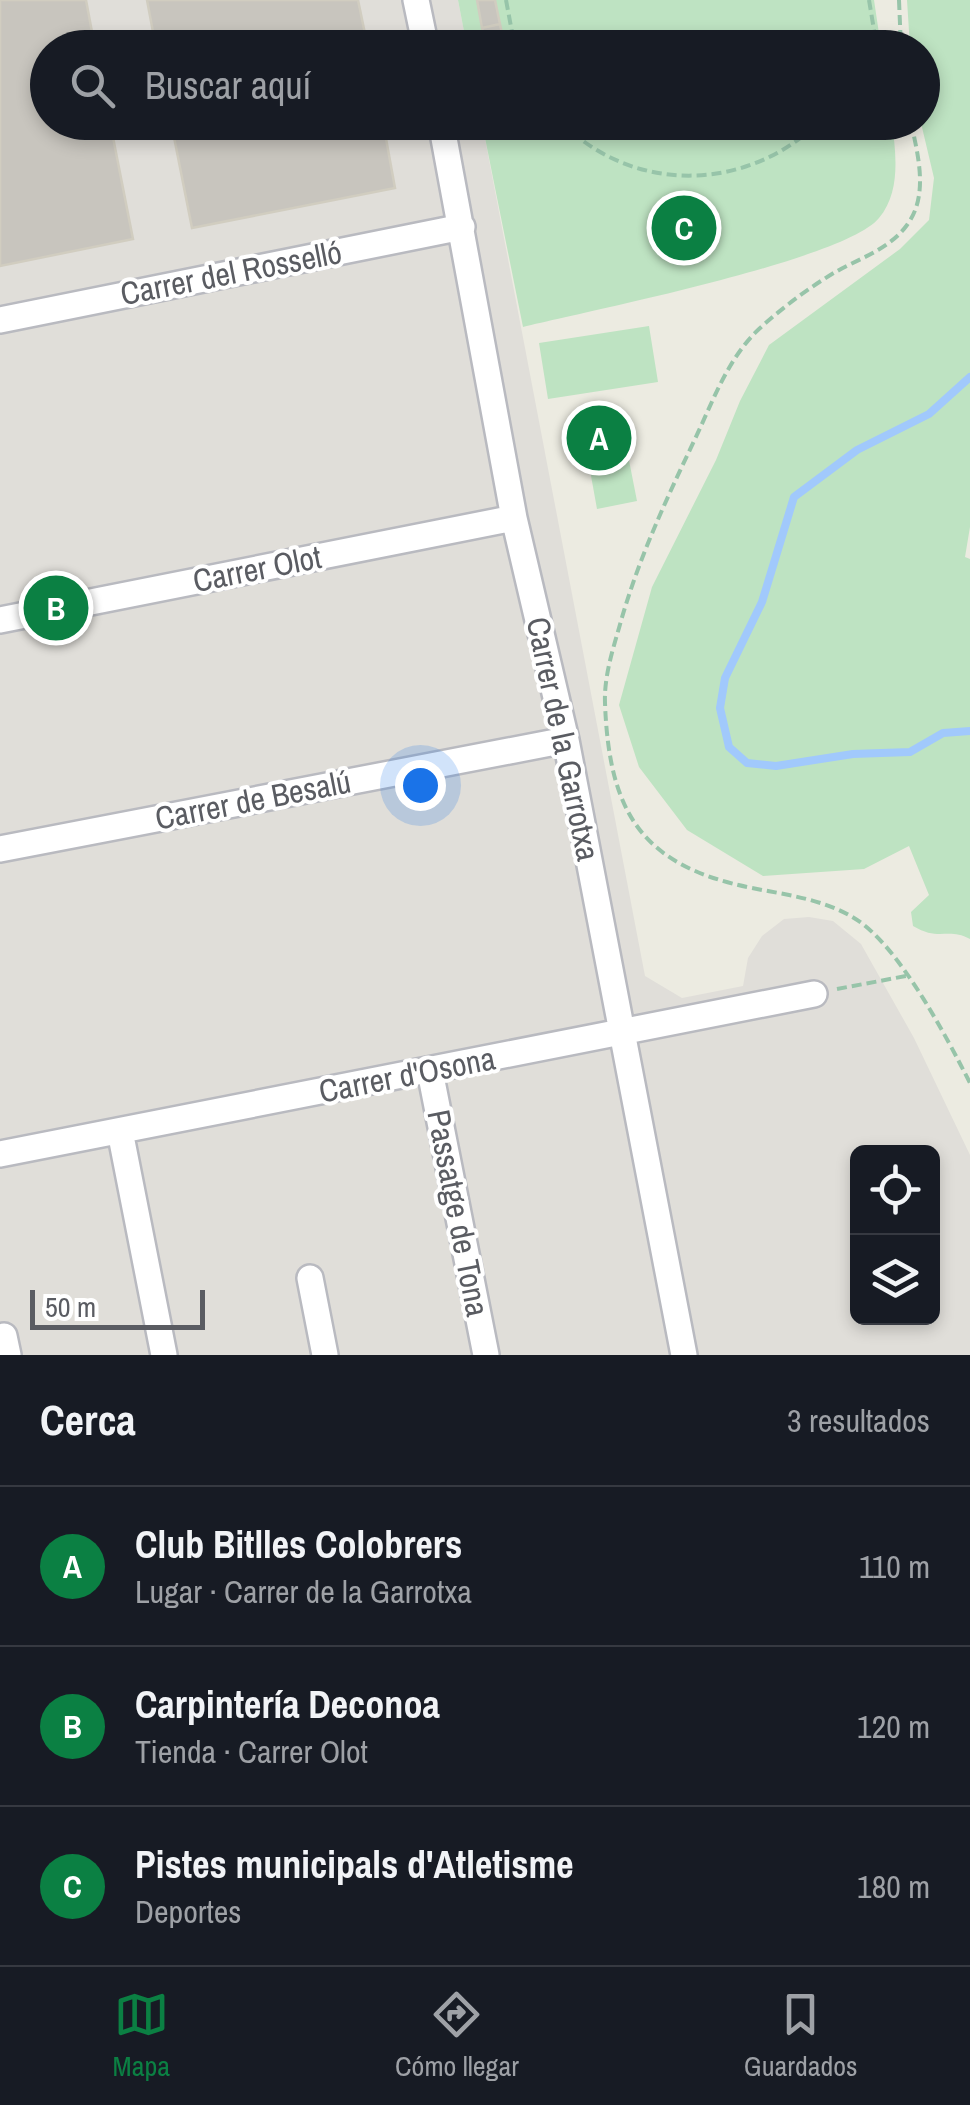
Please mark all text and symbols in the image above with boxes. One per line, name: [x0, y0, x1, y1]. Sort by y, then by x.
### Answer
search box: [30, 30, 940, 140]
icon: search: [65, 58, 120, 113]
text: Buscar aquí: [145, 60, 311, 111]
pin: C: [652, 190, 716, 266]
street label: Carrer del Rosselló: [117, 230, 345, 315]
pin: A: [566, 400, 632, 476]
street label: Carrer Olot: [189, 535, 325, 602]
pin: B: [23, 570, 88, 646]
street label: Carrer de la Garrotxa: [517, 613, 610, 865]
street label: Carrer de Besalú: [151, 759, 354, 840]
your location: [395, 760, 446, 811]
street label: Carrer d'Osona: [315, 1036, 499, 1113]
street label: Passatge de Tona: [417, 1106, 500, 1320]
map controls: [850, 1145, 940, 1325]
button: locate: [850, 1145, 940, 1235]
button: layers: [850, 1235, 940, 1325]
scale bar: [30, 1285, 205, 1330]
text: 50 m: [45, 1288, 96, 1326]
text: Cerca: [40, 1392, 136, 1448]
text: 3 resultados: [787, 1399, 930, 1442]
text: Club Bitlles Colobrers: [135, 1519, 462, 1570]
text: A: [63, 1545, 82, 1588]
text: 110 m: [859, 1545, 930, 1588]
text: Lugar · Carrer de la Garrotxa: [135, 1570, 472, 1613]
text: Carpintería Deconoa: [135, 1679, 440, 1730]
text: B: [63, 1705, 82, 1748]
text: 120 m: [857, 1705, 930, 1748]
text: Tienda · Carrer Olot: [135, 1730, 368, 1773]
text: Pistes municipals d'Atletisme: [135, 1839, 574, 1890]
text: C: [63, 1865, 82, 1908]
text: 180 m: [857, 1865, 930, 1908]
text: Deportes: [135, 1890, 241, 1933]
tab: Mapa: [113, 1987, 170, 2085]
tab: Cómo llegar: [395, 1987, 519, 2085]
tab: Guardados: [744, 1987, 857, 2085]

